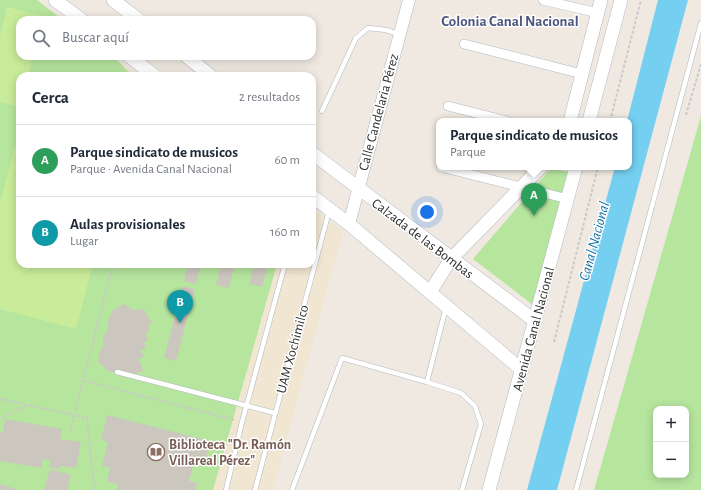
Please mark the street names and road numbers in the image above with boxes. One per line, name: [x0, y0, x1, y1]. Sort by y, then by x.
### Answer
street label: Calle Candelaria Pérez: [357, 52, 401, 172]
street label: Calzada de las Bombas: [369, 196, 476, 281]
street label: Avenida Canal Nacional: [511, 266, 557, 393]
street label: UAM Xochimilco: [274, 303, 312, 395]

